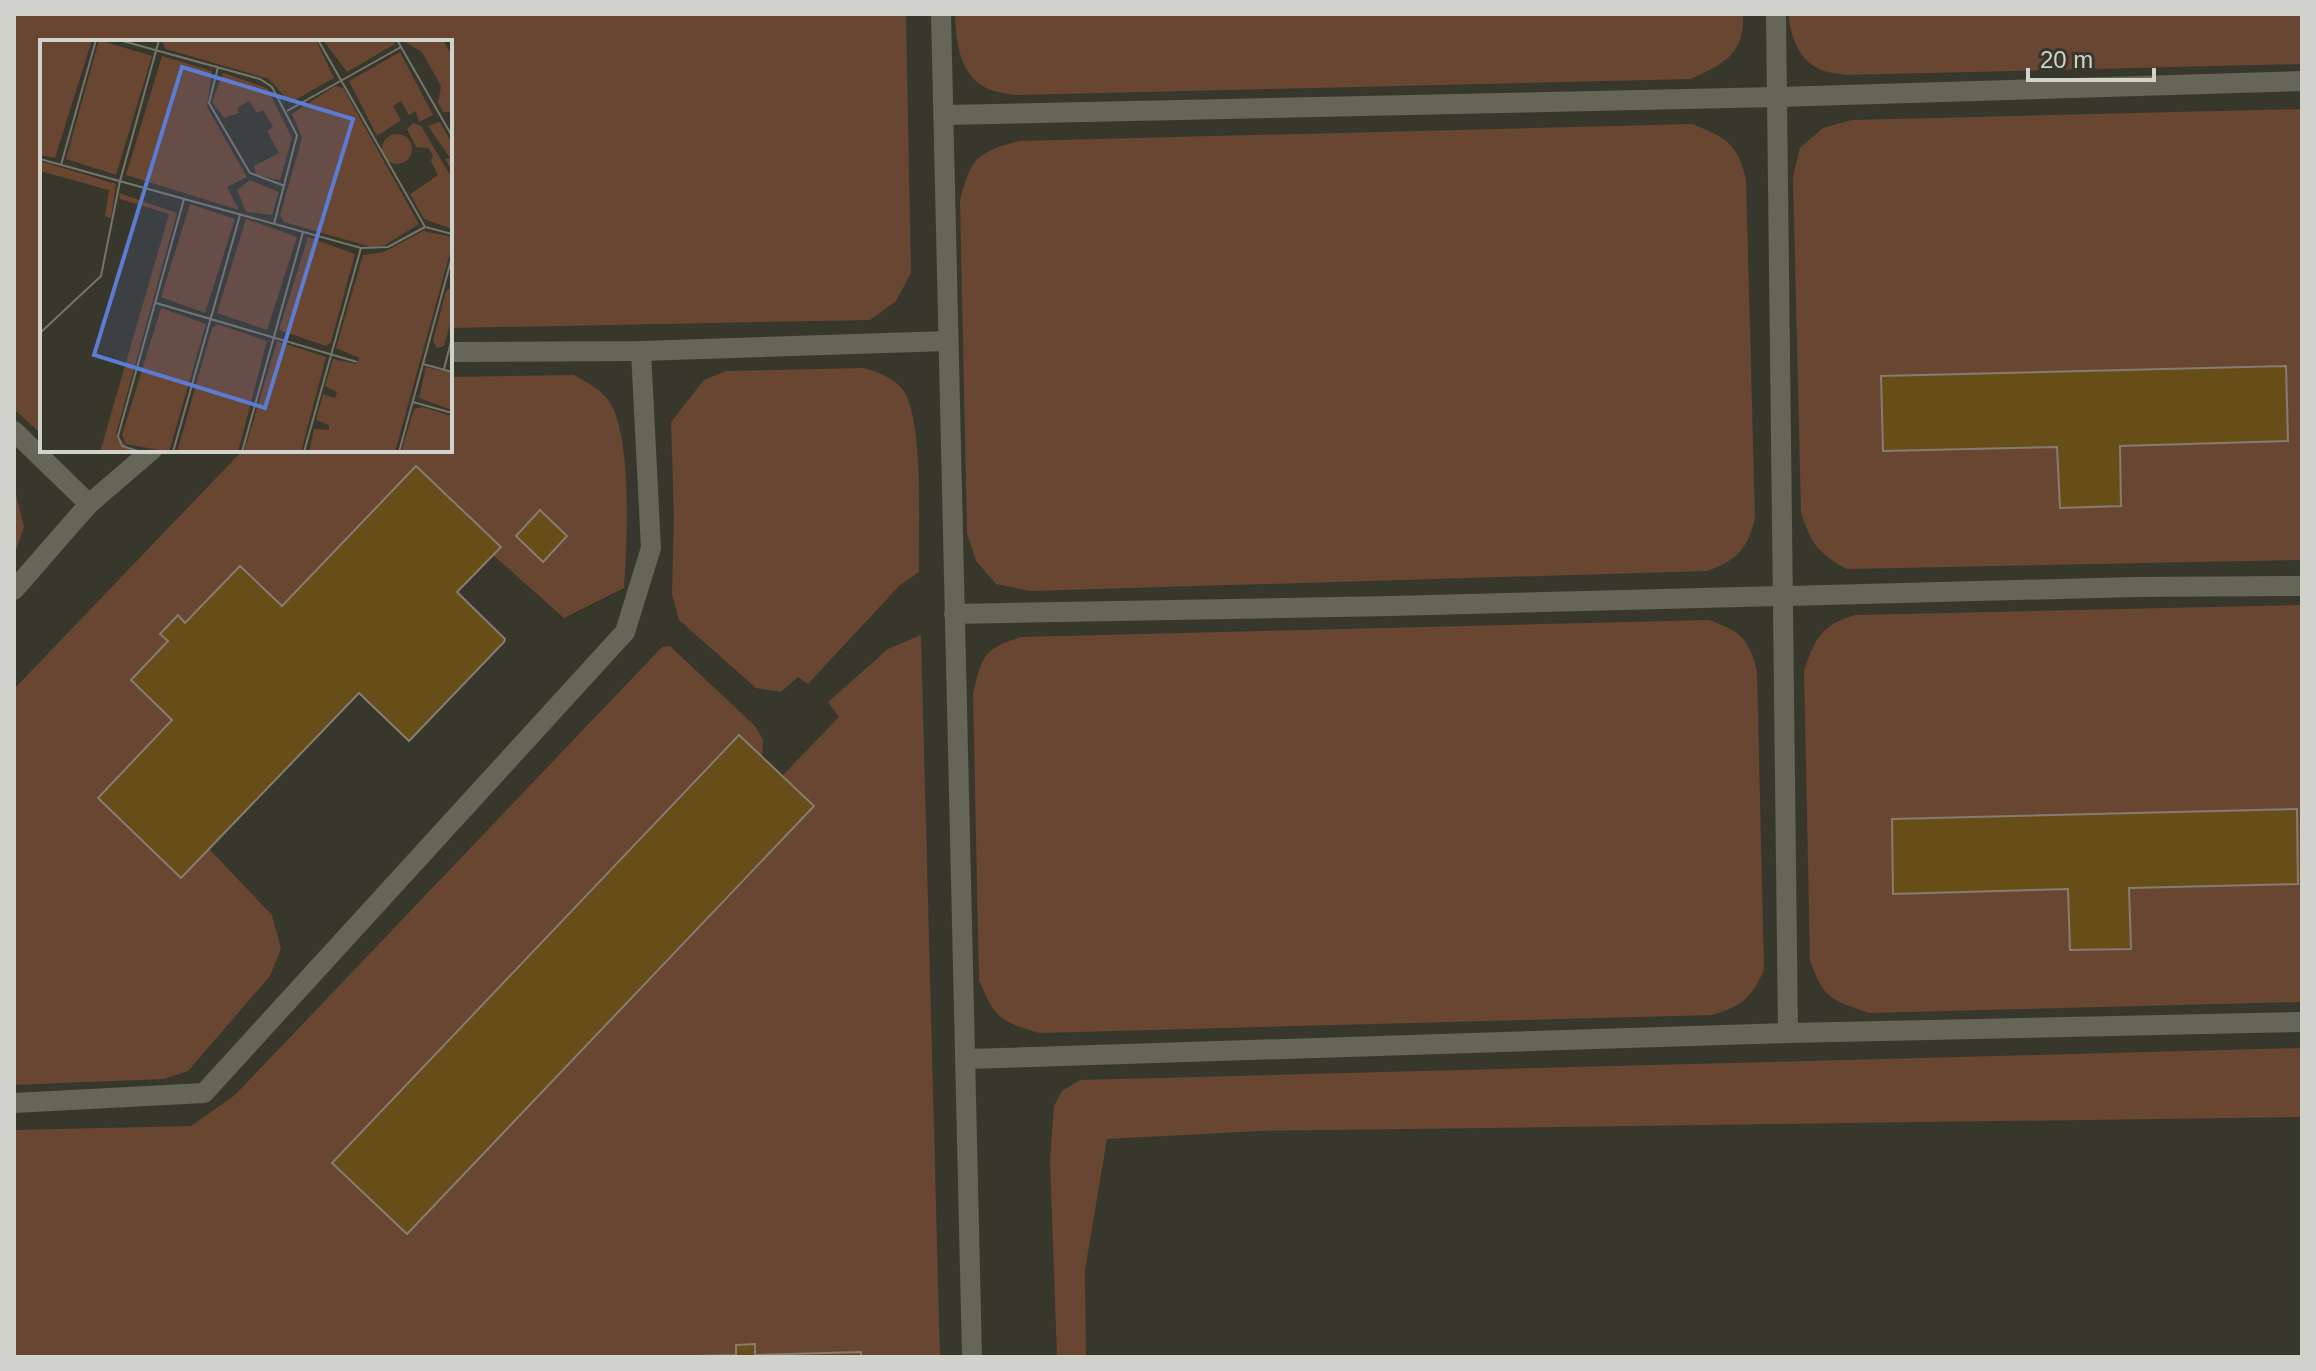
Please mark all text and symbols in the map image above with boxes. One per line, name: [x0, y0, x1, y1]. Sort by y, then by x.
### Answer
scale bar: [2028, 32, 2154, 82]
inset map: [40, 40, 452, 452]
text: 20 m: [2040, 46, 2093, 73]

